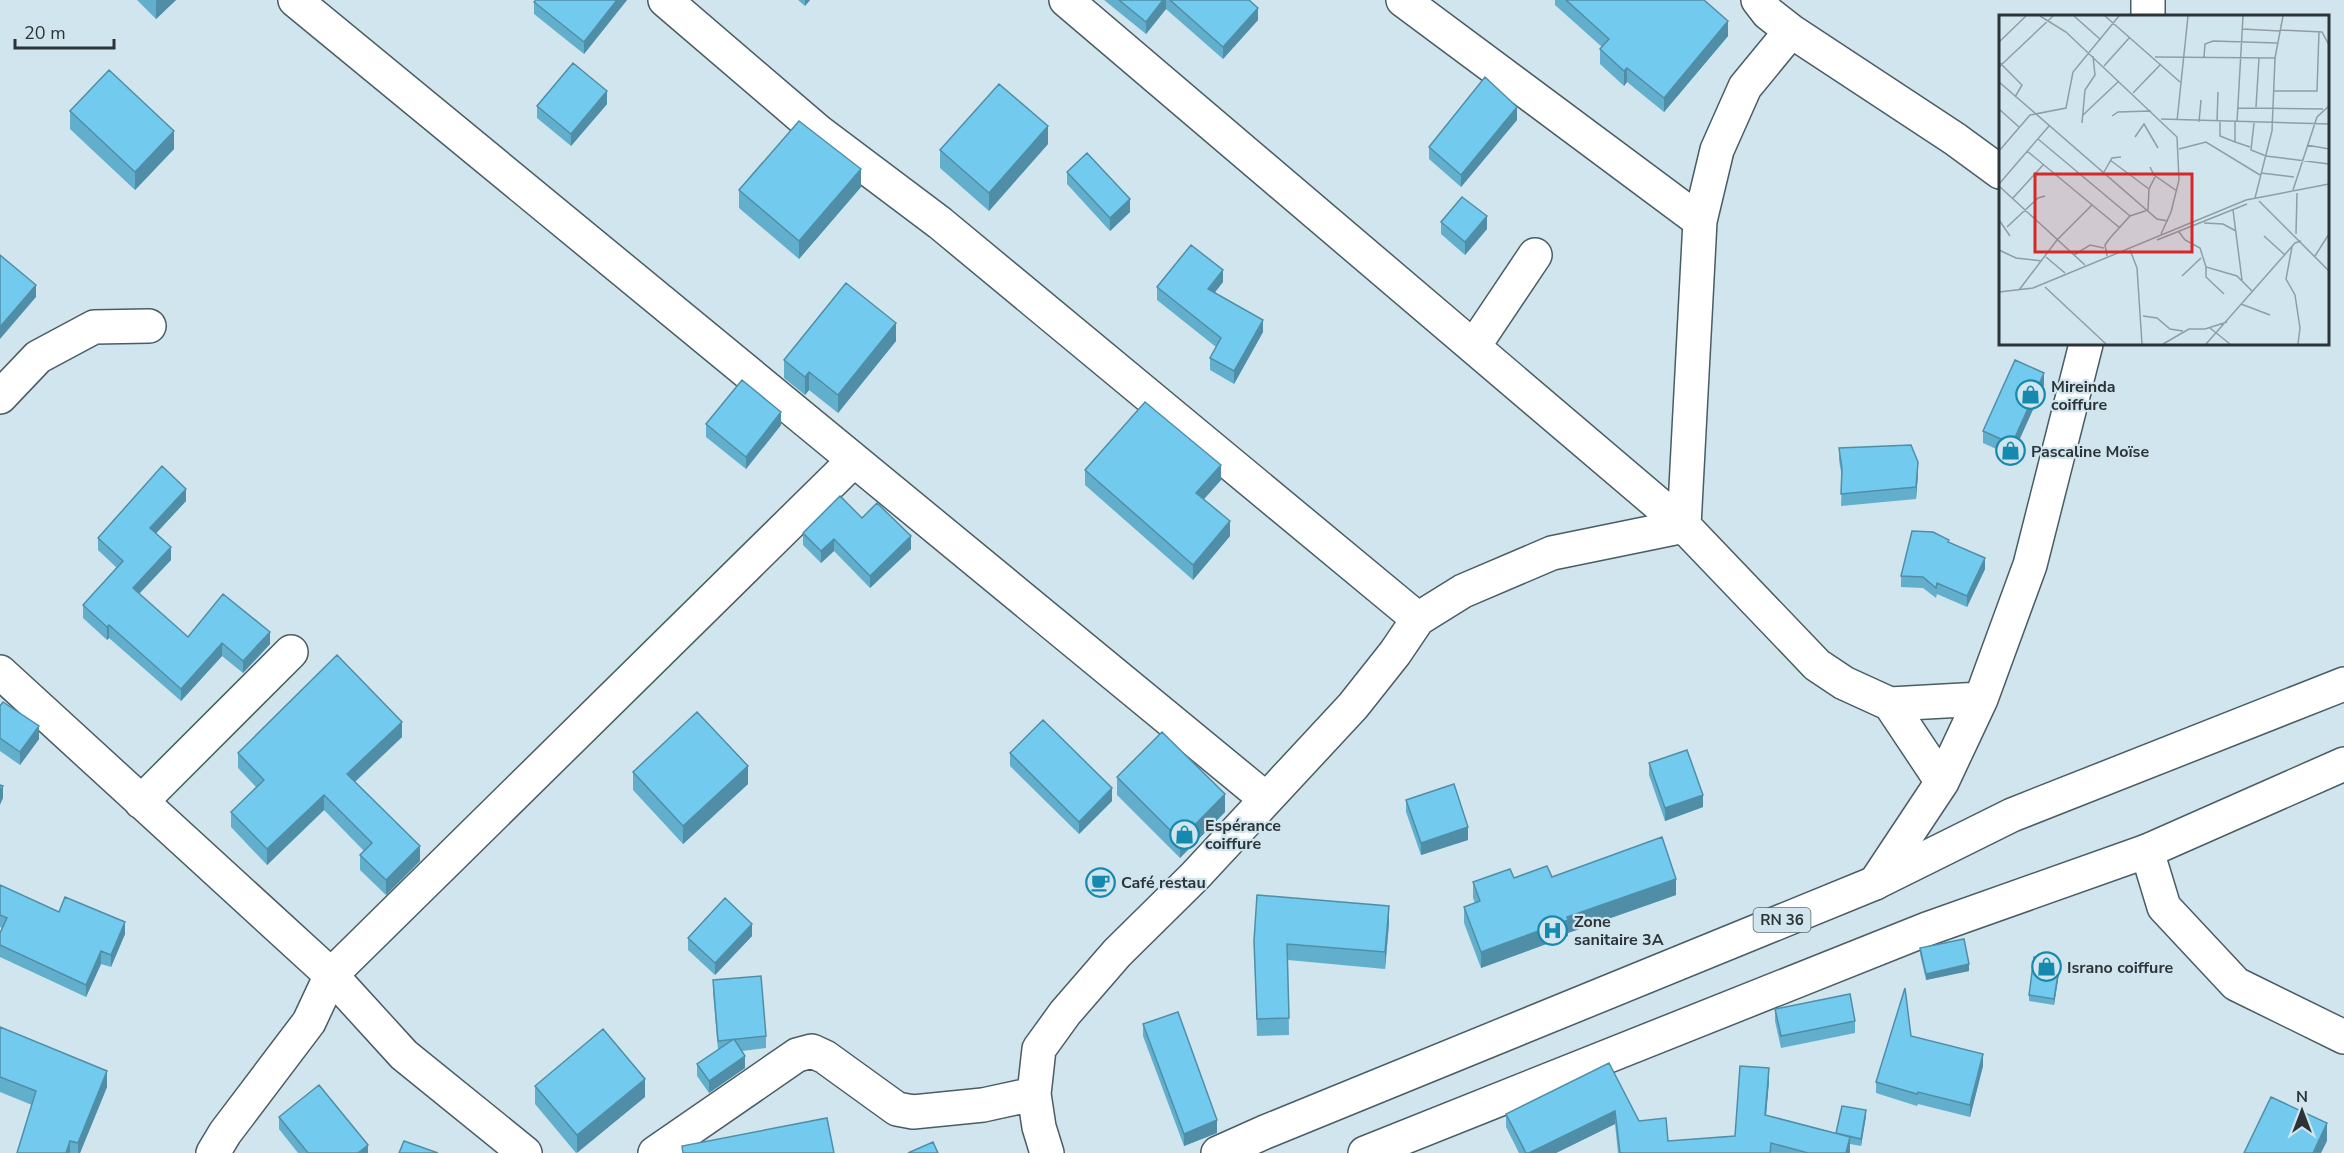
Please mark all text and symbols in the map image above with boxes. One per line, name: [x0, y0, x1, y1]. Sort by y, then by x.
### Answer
scale bar: [15, 12, 114, 50]
inset map: [1999, 15, 2329, 345]
text: 20 m: [24, 21, 66, 45]
place label: Mireinda coiffure: [2051, 376, 2116, 416]
shop icon: Mireinda coiffure: [2014, 379, 2046, 411]
shop icon: Pascaline Moïse: [1994, 435, 2026, 467]
place label: Pascaline Moïse: [2031, 441, 2149, 463]
place label: Espérance coiffure: [1205, 815, 1281, 855]
shop icon: Espérance coiffure: [1168, 818, 1200, 850]
cafe icon: Café restau: [1084, 866, 1116, 898]
place label: Café restau: [1121, 872, 1206, 894]
road number: RN 36: [1754, 908, 1810, 932]
place label: Zone sanitaire 3A: [1574, 911, 1664, 951]
hospital icon: Zone sanitaire 3A: [1537, 914, 1569, 946]
shop icon: Israno coiffure: [2030, 951, 2062, 983]
place label: Israno coiffure: [2067, 957, 2174, 979]
north arrow: [2272, 1081, 2332, 1141]
text: N: [2296, 1086, 2308, 1108]

